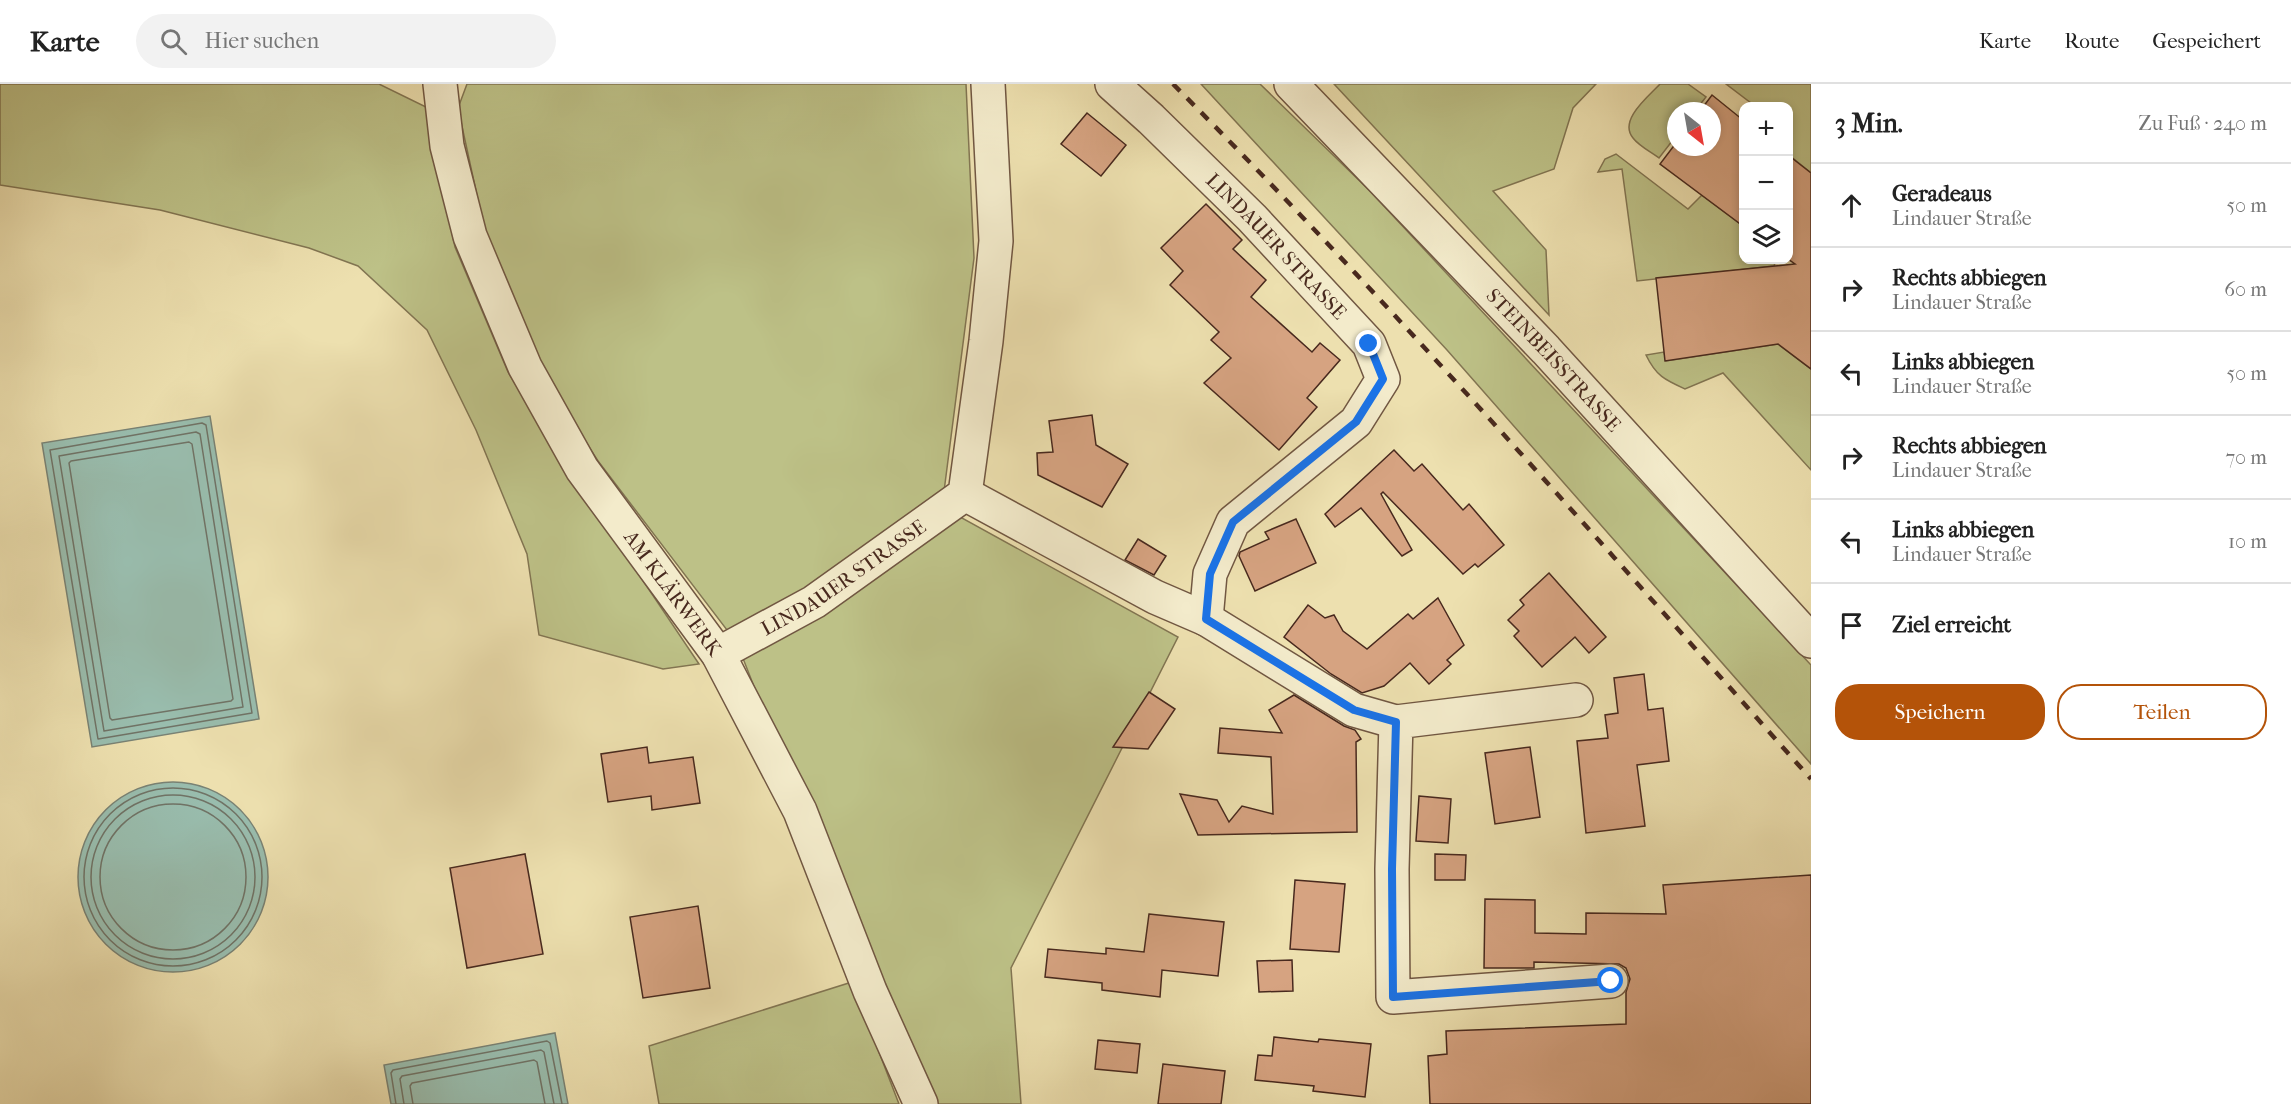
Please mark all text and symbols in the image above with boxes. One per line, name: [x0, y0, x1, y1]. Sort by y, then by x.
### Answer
search box: [136, 14, 556, 68]
text: Karte: [30, 25, 100, 58]
icon: search: [157, 25, 190, 58]
text: Hier suchen: [205, 28, 319, 54]
text: Karte: [1979, 29, 2031, 53]
text: Route: [2064, 29, 2119, 53]
text: Gespeichert: [2152, 29, 2261, 53]
north arrow: [1667, 102, 1721, 156]
map controls: [1739, 102, 1793, 264]
button: +: [1739, 102, 1793, 156]
text: 3 Min.: [1835, 108, 1903, 139]
text: Zu Fuß · 240 m: [2138, 112, 2267, 135]
button: −: [1739, 156, 1793, 210]
street label: LINDAUER STRASSE: [1202, 168, 1351, 324]
text: Geradeaus: [1892, 181, 1992, 207]
icon: ahead: [1835, 189, 1868, 222]
text: 50 m: [2226, 194, 2267, 217]
text: Lindauer Straße: [1892, 207, 2032, 230]
button: layers: [1739, 210, 1793, 264]
text: Rechts abbiegen: [1892, 265, 2047, 291]
icon: right: [1835, 273, 1868, 306]
text: 60 m: [2224, 278, 2267, 301]
street label: STEINBEISSTRASSE: [1482, 284, 1626, 436]
text: Lindauer Straße: [1892, 291, 2032, 314]
route end: [1355, 330, 1381, 356]
text: Links abbiegen: [1892, 349, 2034, 375]
icon: left: [1835, 357, 1868, 390]
text: 50 m: [2226, 362, 2267, 385]
text: Lindauer Straße: [1892, 375, 2032, 398]
text: Rechts abbiegen: [1892, 433, 2047, 459]
icon: right: [1835, 441, 1868, 474]
text: 70 m: [2225, 446, 2267, 469]
text: Lindauer Straße: [1892, 459, 2032, 482]
street label: LINDAUER STRASSE: [757, 514, 930, 640]
text: Links abbiegen: [1892, 517, 2034, 543]
street label: AM KLÄRWERK: [619, 525, 728, 661]
icon: left: [1835, 525, 1868, 558]
text: 10 m: [2228, 530, 2267, 553]
text: Lindauer Straße: [1892, 543, 2032, 566]
icon: arrive: [1835, 609, 1868, 642]
text: Ziel erreicht: [1892, 612, 2011, 638]
button: Speichern: [1835, 684, 2045, 740]
button: Teilen: [2057, 684, 2267, 740]
route start: [1597, 967, 1623, 993]

